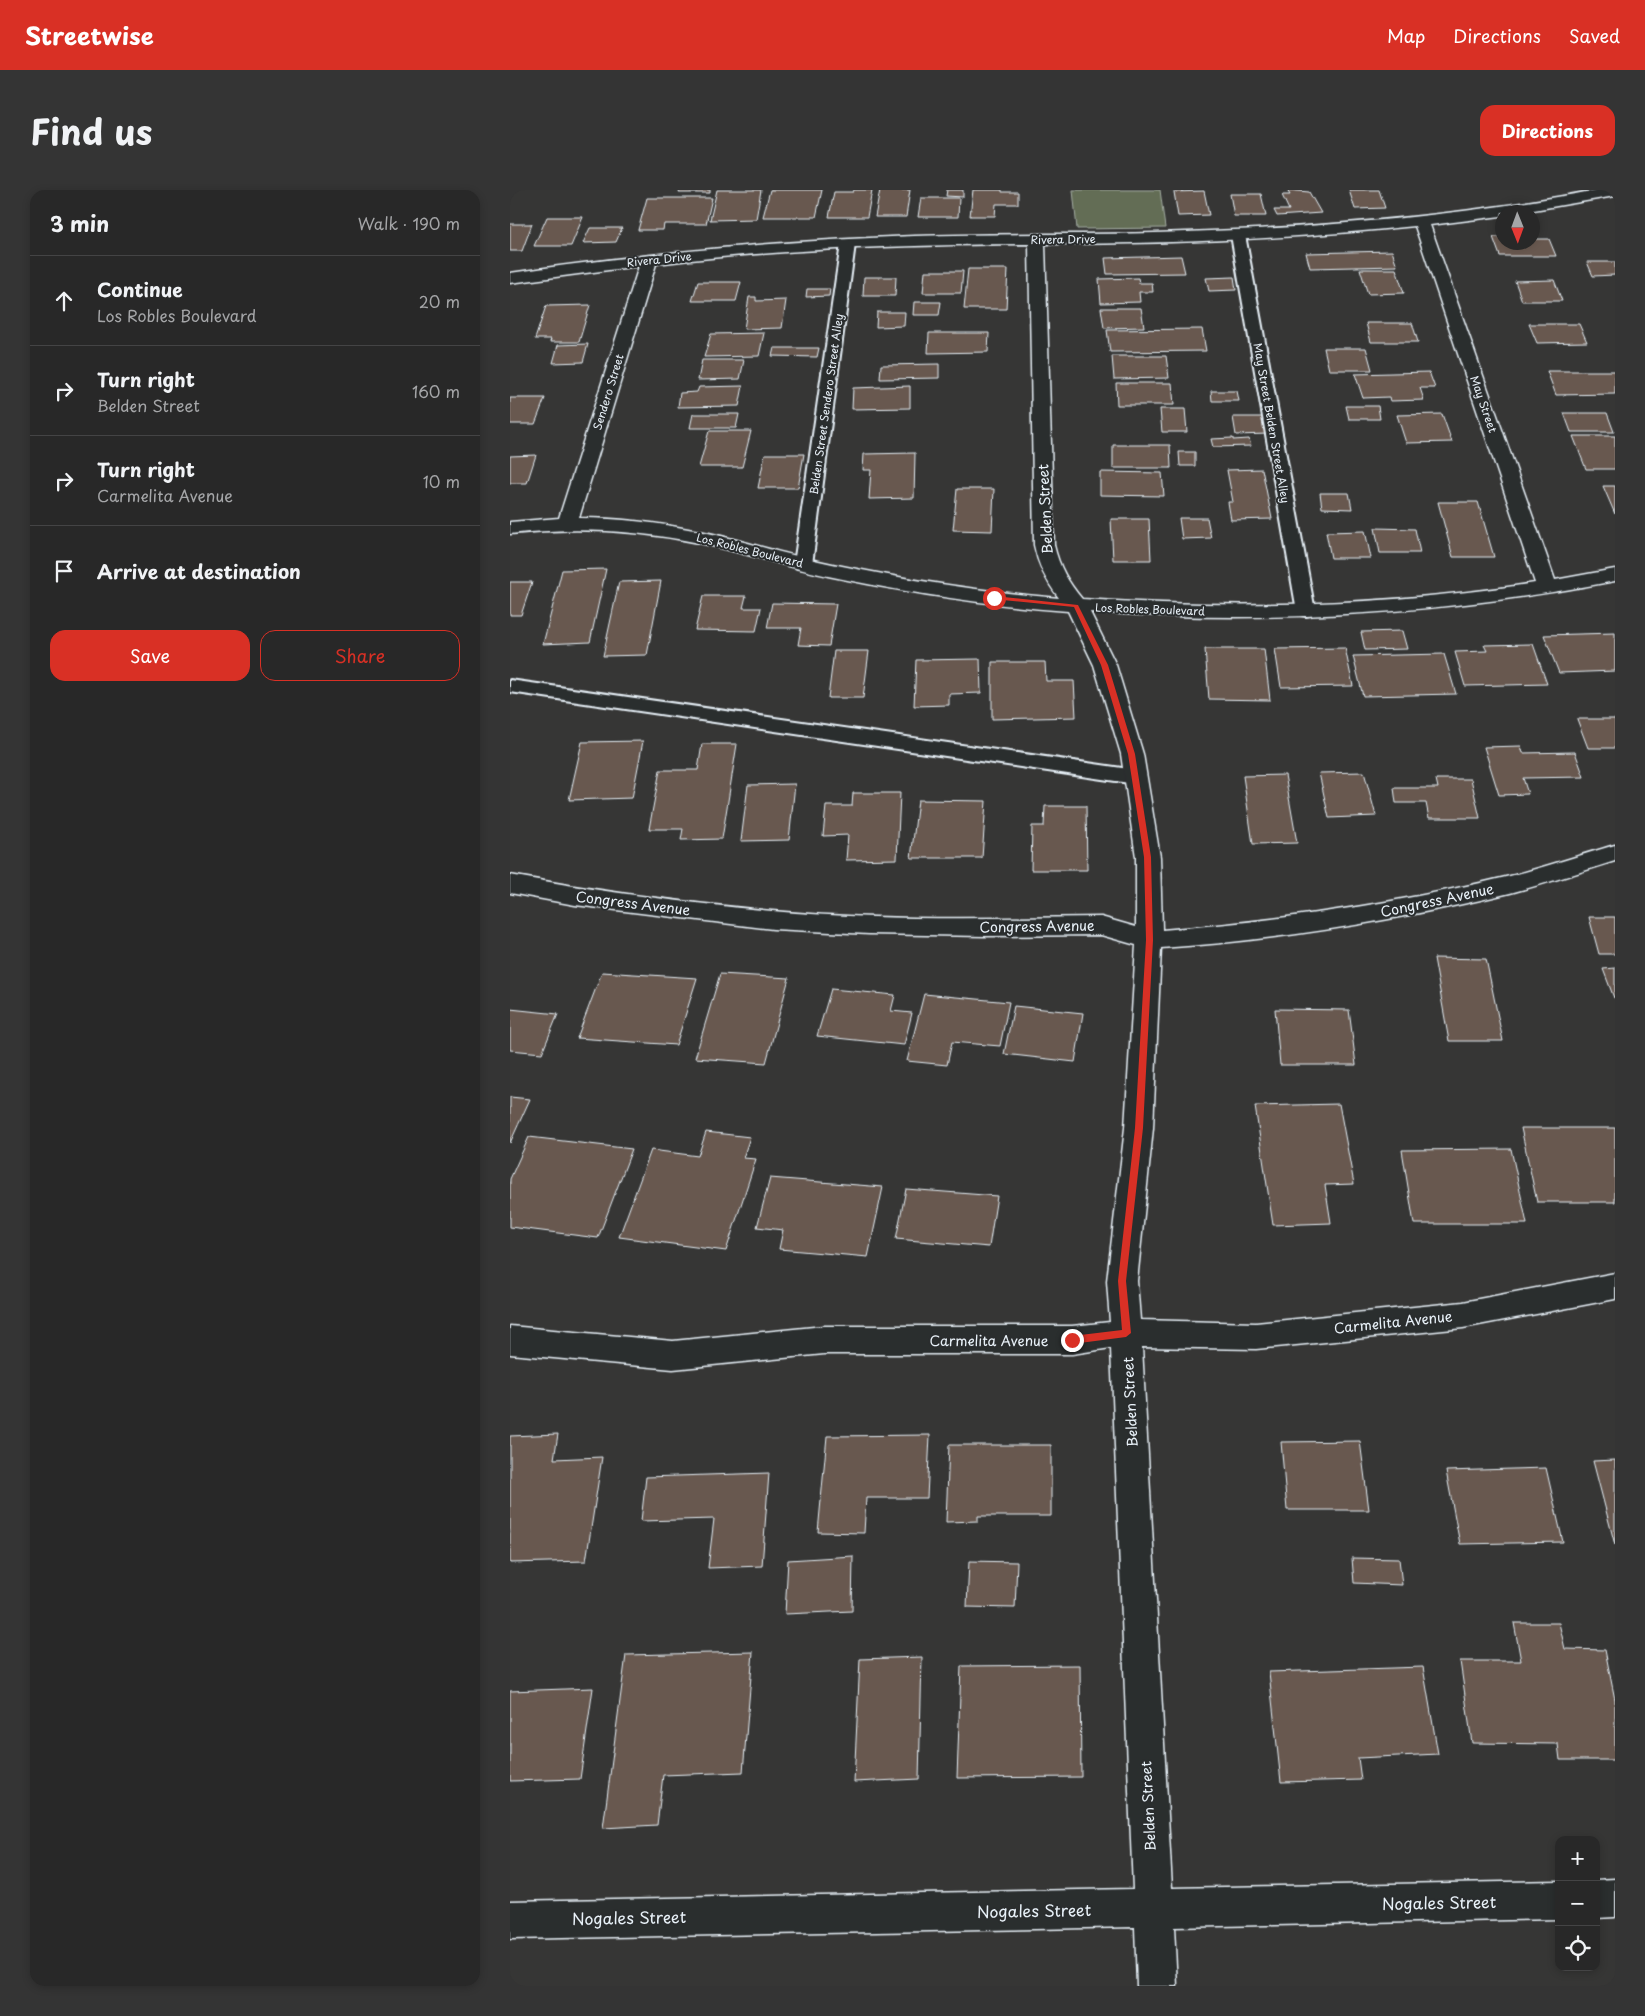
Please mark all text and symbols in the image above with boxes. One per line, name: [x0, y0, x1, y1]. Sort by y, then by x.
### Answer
text: Streetwise: [25, 17, 154, 53]
text: Map: [1387, 22, 1425, 49]
text: Directions: [1453, 22, 1541, 49]
text: Saved: [1569, 22, 1620, 49]
text: Find us: [30, 104, 152, 157]
button: Directions: [1480, 105, 1615, 156]
north arrow: [1495, 205, 1540, 250]
text: 3 min: [50, 207, 109, 239]
text: Walk · 190 m: [358, 211, 460, 235]
street label: Rivera Drive: [1030, 230, 1096, 248]
street label: Rivera Drive: [626, 247, 692, 271]
text: Continue: [97, 275, 183, 303]
icon: ahead: [50, 287, 78, 315]
text: 20 m: [419, 289, 460, 313]
text: Los Robles Boulevard: [97, 303, 257, 327]
street label: Belden Street Sendero Street Alley: [805, 313, 847, 495]
street label: May Street Belden Street Alley: [1250, 342, 1294, 504]
street label: Sendero Street: [588, 351, 628, 432]
text: Turn right: [97, 365, 195, 393]
street label: May Street: [1466, 373, 1502, 435]
icon: right: [50, 377, 78, 405]
text: 160 m: [412, 379, 460, 403]
text: Belden Street: [97, 393, 200, 417]
text: Turn right: [97, 455, 195, 483]
street label: Belden Street: [1032, 463, 1058, 555]
icon: right: [50, 467, 78, 495]
text: 10 m: [423, 469, 460, 493]
text: Carmelita Avenue: [97, 483, 233, 507]
street label: Los Robles Boulevard: [695, 528, 806, 572]
icon: arrive: [50, 557, 78, 585]
text: Arrive at destination: [97, 557, 301, 585]
route start: [983, 587, 1006, 610]
street label: Los Robles Boulevard: [1095, 599, 1205, 619]
button: Save: [50, 630, 250, 681]
button: Share: [260, 630, 460, 681]
street label: Congress Avenue: [1378, 878, 1496, 922]
street label: Congress Avenue: [575, 886, 692, 920]
street label: Congress Avenue: [979, 914, 1095, 938]
street label: Carmelita Avenue: [1333, 1305, 1454, 1339]
route end: [1061, 1329, 1084, 1352]
street label: Carmelita Avenue: [930, 1330, 1049, 1351]
street label: Belden Street: [1117, 1356, 1143, 1448]
street label: Belden Street: [1135, 1760, 1161, 1852]
map controls: [1555, 1836, 1600, 1971]
button: +: [1555, 1836, 1600, 1881]
button: −: [1555, 1881, 1600, 1926]
street label: Nogales Street: [1382, 1889, 1497, 1915]
street label: Nogales Street: [977, 1897, 1092, 1923]
street label: Nogales Street: [572, 1904, 687, 1930]
button: locate: [1555, 1926, 1600, 1971]

